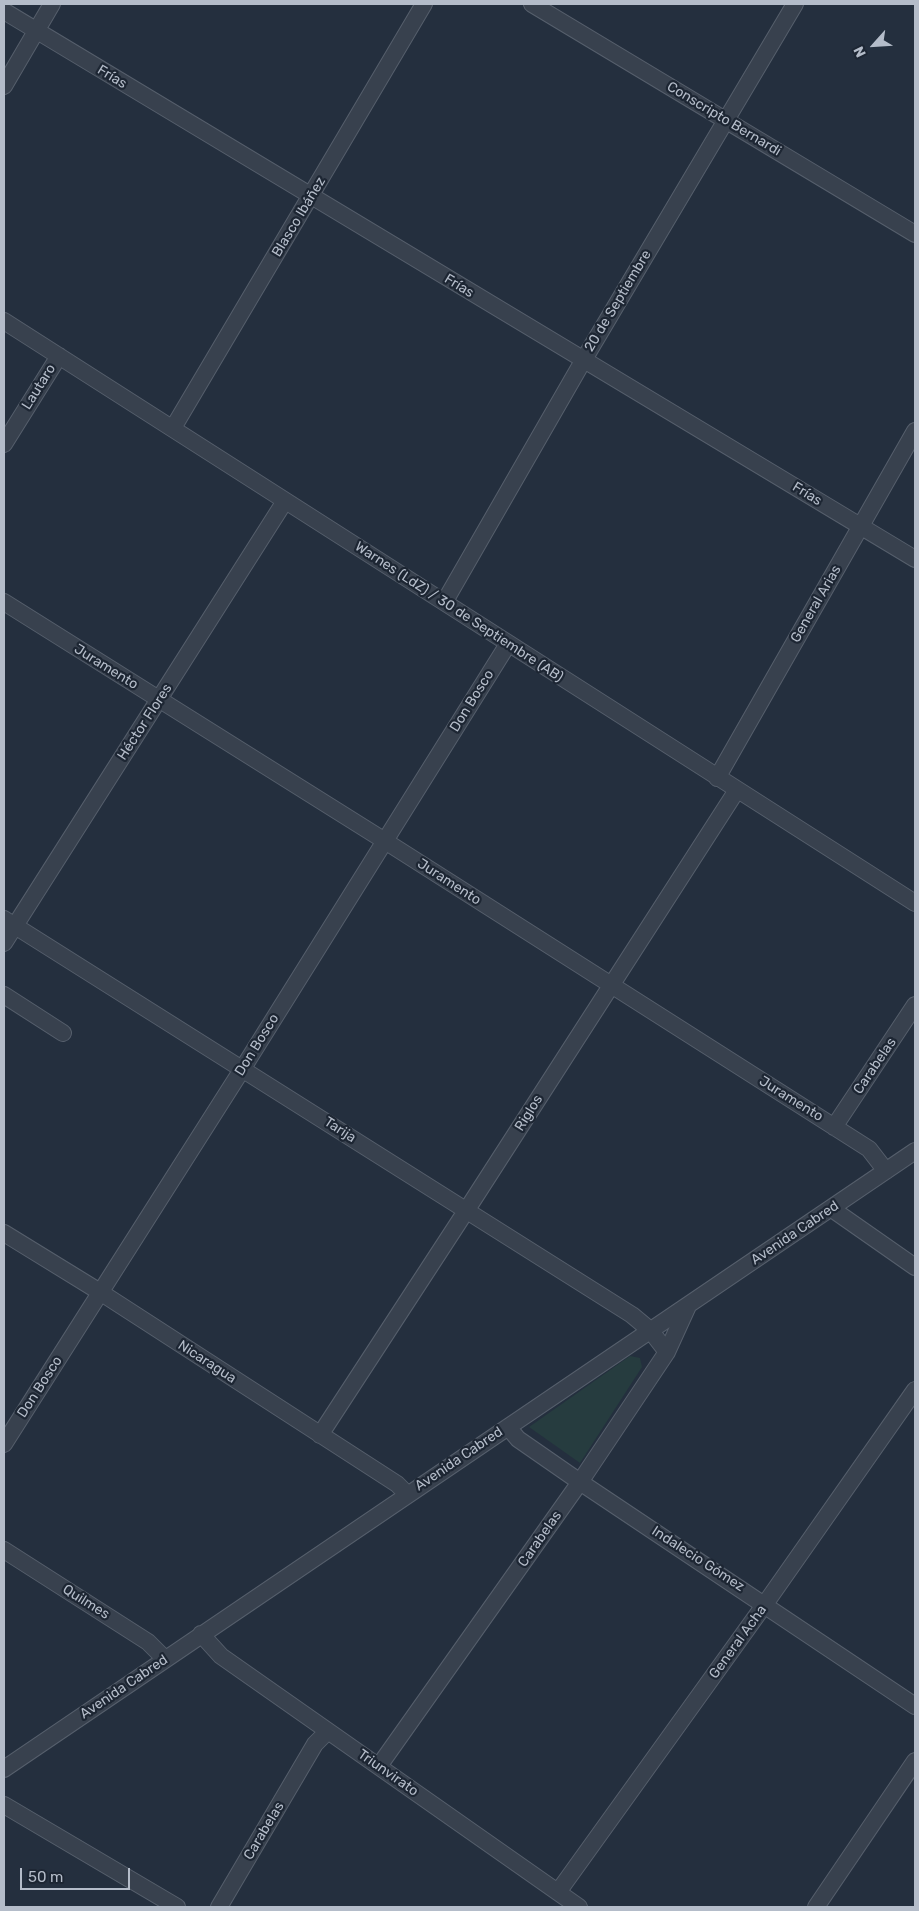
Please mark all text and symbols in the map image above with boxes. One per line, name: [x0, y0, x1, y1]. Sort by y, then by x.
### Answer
north arrow: [849, 20, 899, 70]
text: N: [850, 44, 870, 60]
street label: Frías: [94, 62, 130, 92]
street label: Conscripto Bernardi: [664, 78, 784, 160]
street label: Blasco Ibáñez: [269, 174, 329, 260]
street label: 20 de Septiembre: [581, 247, 655, 355]
street label: Frías: [441, 271, 477, 301]
street label: Lautaro: [19, 361, 59, 413]
street label: Frías: [789, 479, 825, 509]
street label: Warnes (LdZ) / 30 de Septiembre (AB): [352, 538, 566, 686]
street label: General Arias: [787, 562, 845, 646]
street label: Juramento: [71, 641, 141, 693]
street label: Don Bosco: [446, 667, 498, 735]
street label: Héctor Flores: [114, 681, 176, 763]
street label: Juramento: [414, 855, 484, 909]
street label: Don Bosco: [231, 1011, 283, 1079]
street label: Carabelas: [850, 1035, 900, 1097]
street label: Juramento: [756, 1073, 826, 1125]
street label: Riglos: [511, 1092, 547, 1134]
street label: Tarija: [321, 1114, 359, 1146]
street label: Avenida Cabred: [748, 1197, 842, 1269]
street label: Nicaragua: [175, 1337, 239, 1387]
street label: Don Bosco: [14, 1353, 66, 1421]
street label: Avenida Cabred: [412, 1423, 506, 1495]
street label: Carabelas: [515, 1508, 565, 1570]
street label: Indalecio Gómez: [648, 1523, 748, 1595]
street label: Quilmes: [59, 1581, 113, 1623]
street label: General Acha: [706, 1602, 770, 1682]
street label: Avenida Cabred: [77, 1651, 171, 1723]
street label: Triunvirato: [355, 1746, 421, 1800]
street label: Carabelas: [240, 1799, 288, 1863]
scale bar: [22, 1858, 132, 1890]
text: 50 m: [28, 1868, 63, 1886]

